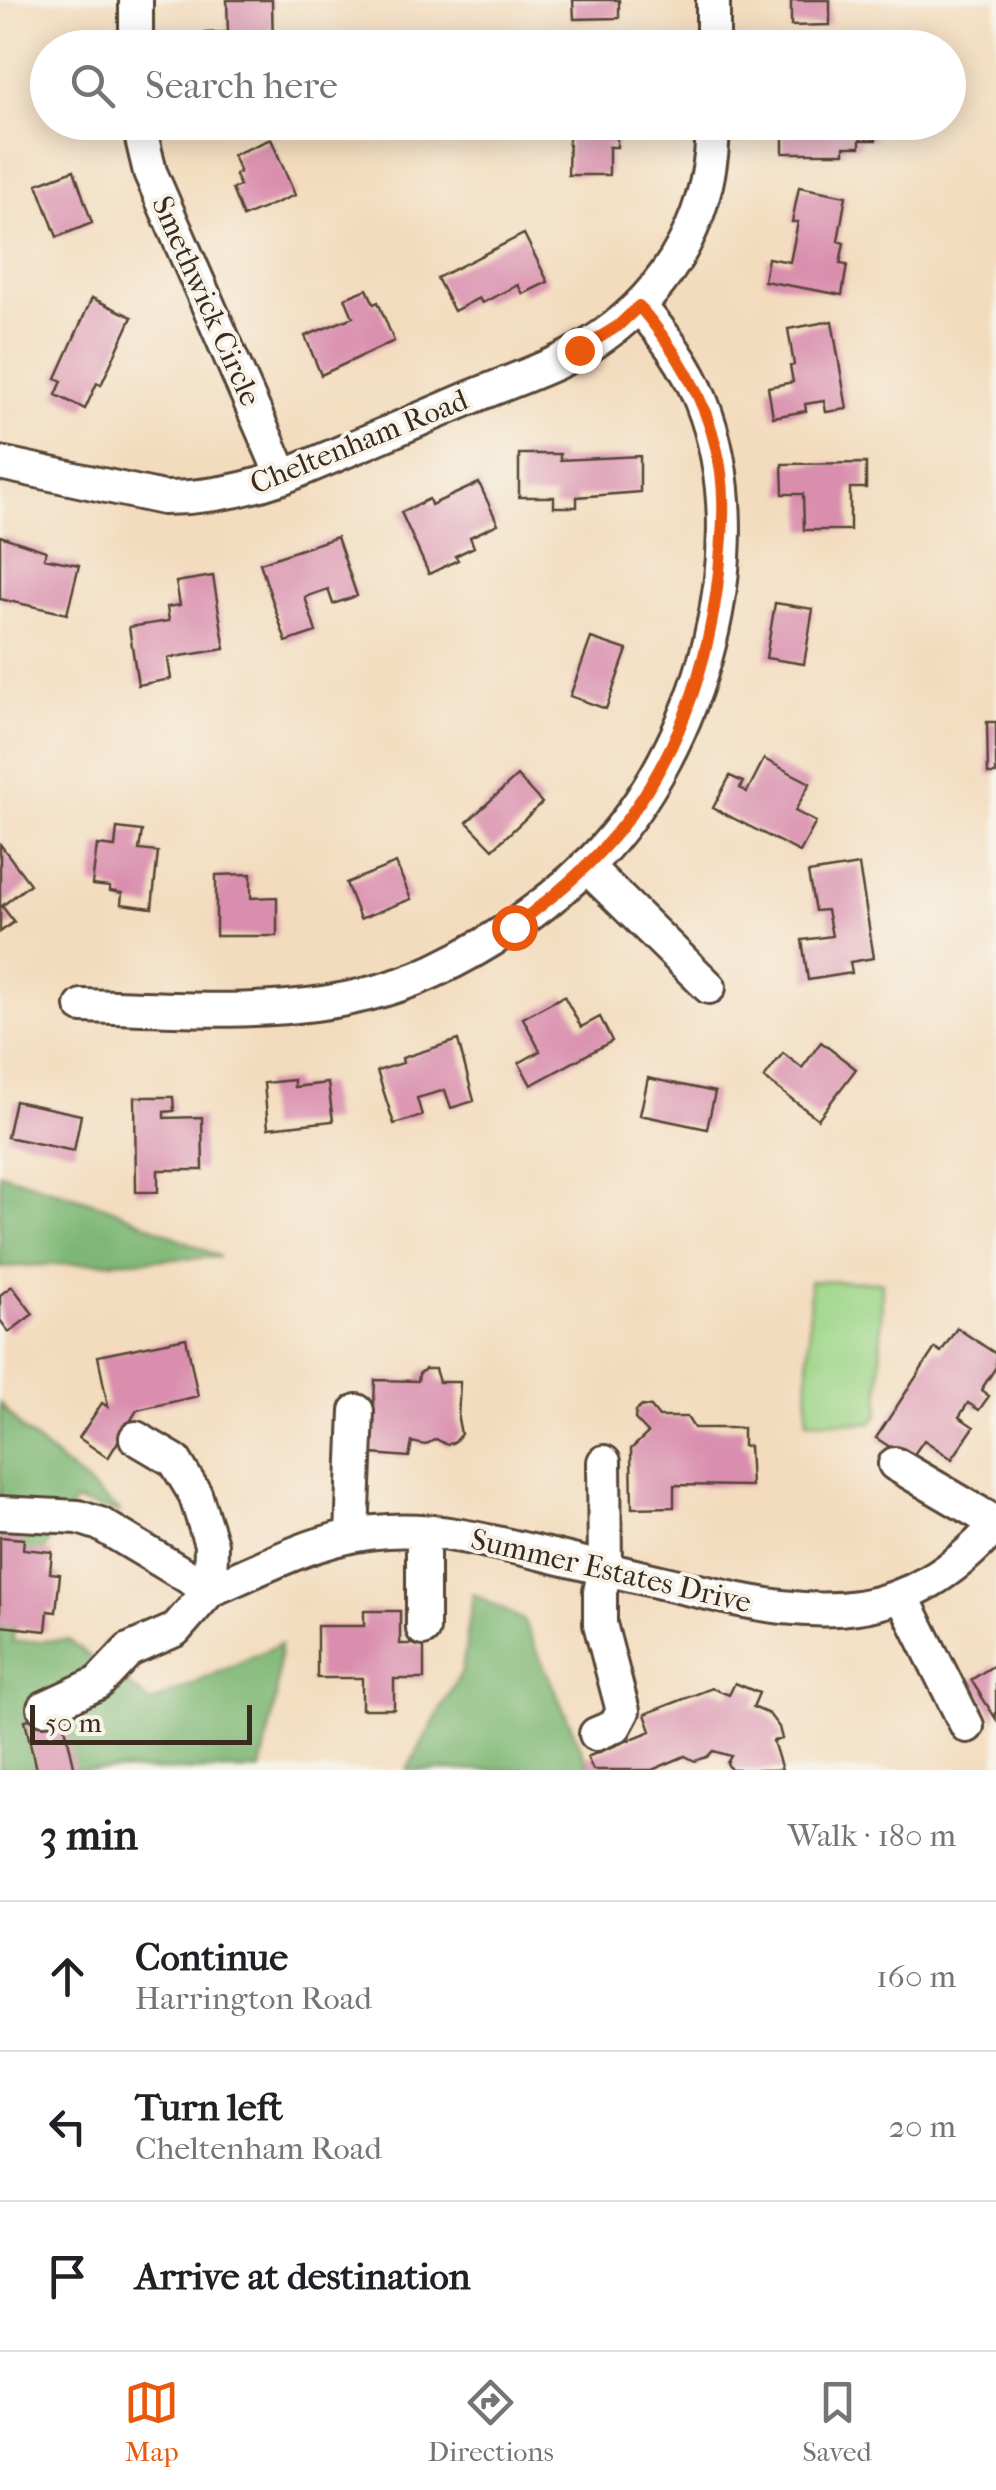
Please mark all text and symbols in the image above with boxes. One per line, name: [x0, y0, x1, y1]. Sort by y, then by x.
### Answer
search box: [30, 30, 966, 140]
icon: search: [65, 58, 120, 113]
text: Search here: [145, 63, 338, 108]
street label: Smethwick Circle: [144, 191, 268, 411]
route end: [557, 328, 603, 374]
street label: Cheltenham Road: [245, 382, 474, 502]
route start: [492, 905, 538, 951]
street label: Summer Estates Drive: [468, 1522, 755, 1620]
scale bar: [30, 1700, 252, 1744]
text: 50 m: [45, 1706, 102, 1739]
text: 3 min: [40, 1811, 138, 1860]
text: Walk · 180 m: [788, 1817, 956, 1854]
text: Continue: [135, 1935, 288, 1980]
icon: ahead: [40, 1949, 95, 2004]
text: 160 m: [876, 1958, 956, 1995]
text: Harrington Road: [135, 1980, 372, 2017]
text: Turn left: [135, 2085, 283, 2130]
icon: left: [40, 2099, 95, 2154]
text: 20 m: [888, 2108, 956, 2145]
text: Cheltenham Road: [135, 2130, 382, 2167]
icon: arrive: [40, 2249, 95, 2304]
text: Arrive at destination: [135, 2254, 471, 2299]
tab: Map: [124, 2375, 179, 2468]
tab: Directions: [428, 2375, 554, 2468]
tab: Saved: [802, 2375, 872, 2468]

